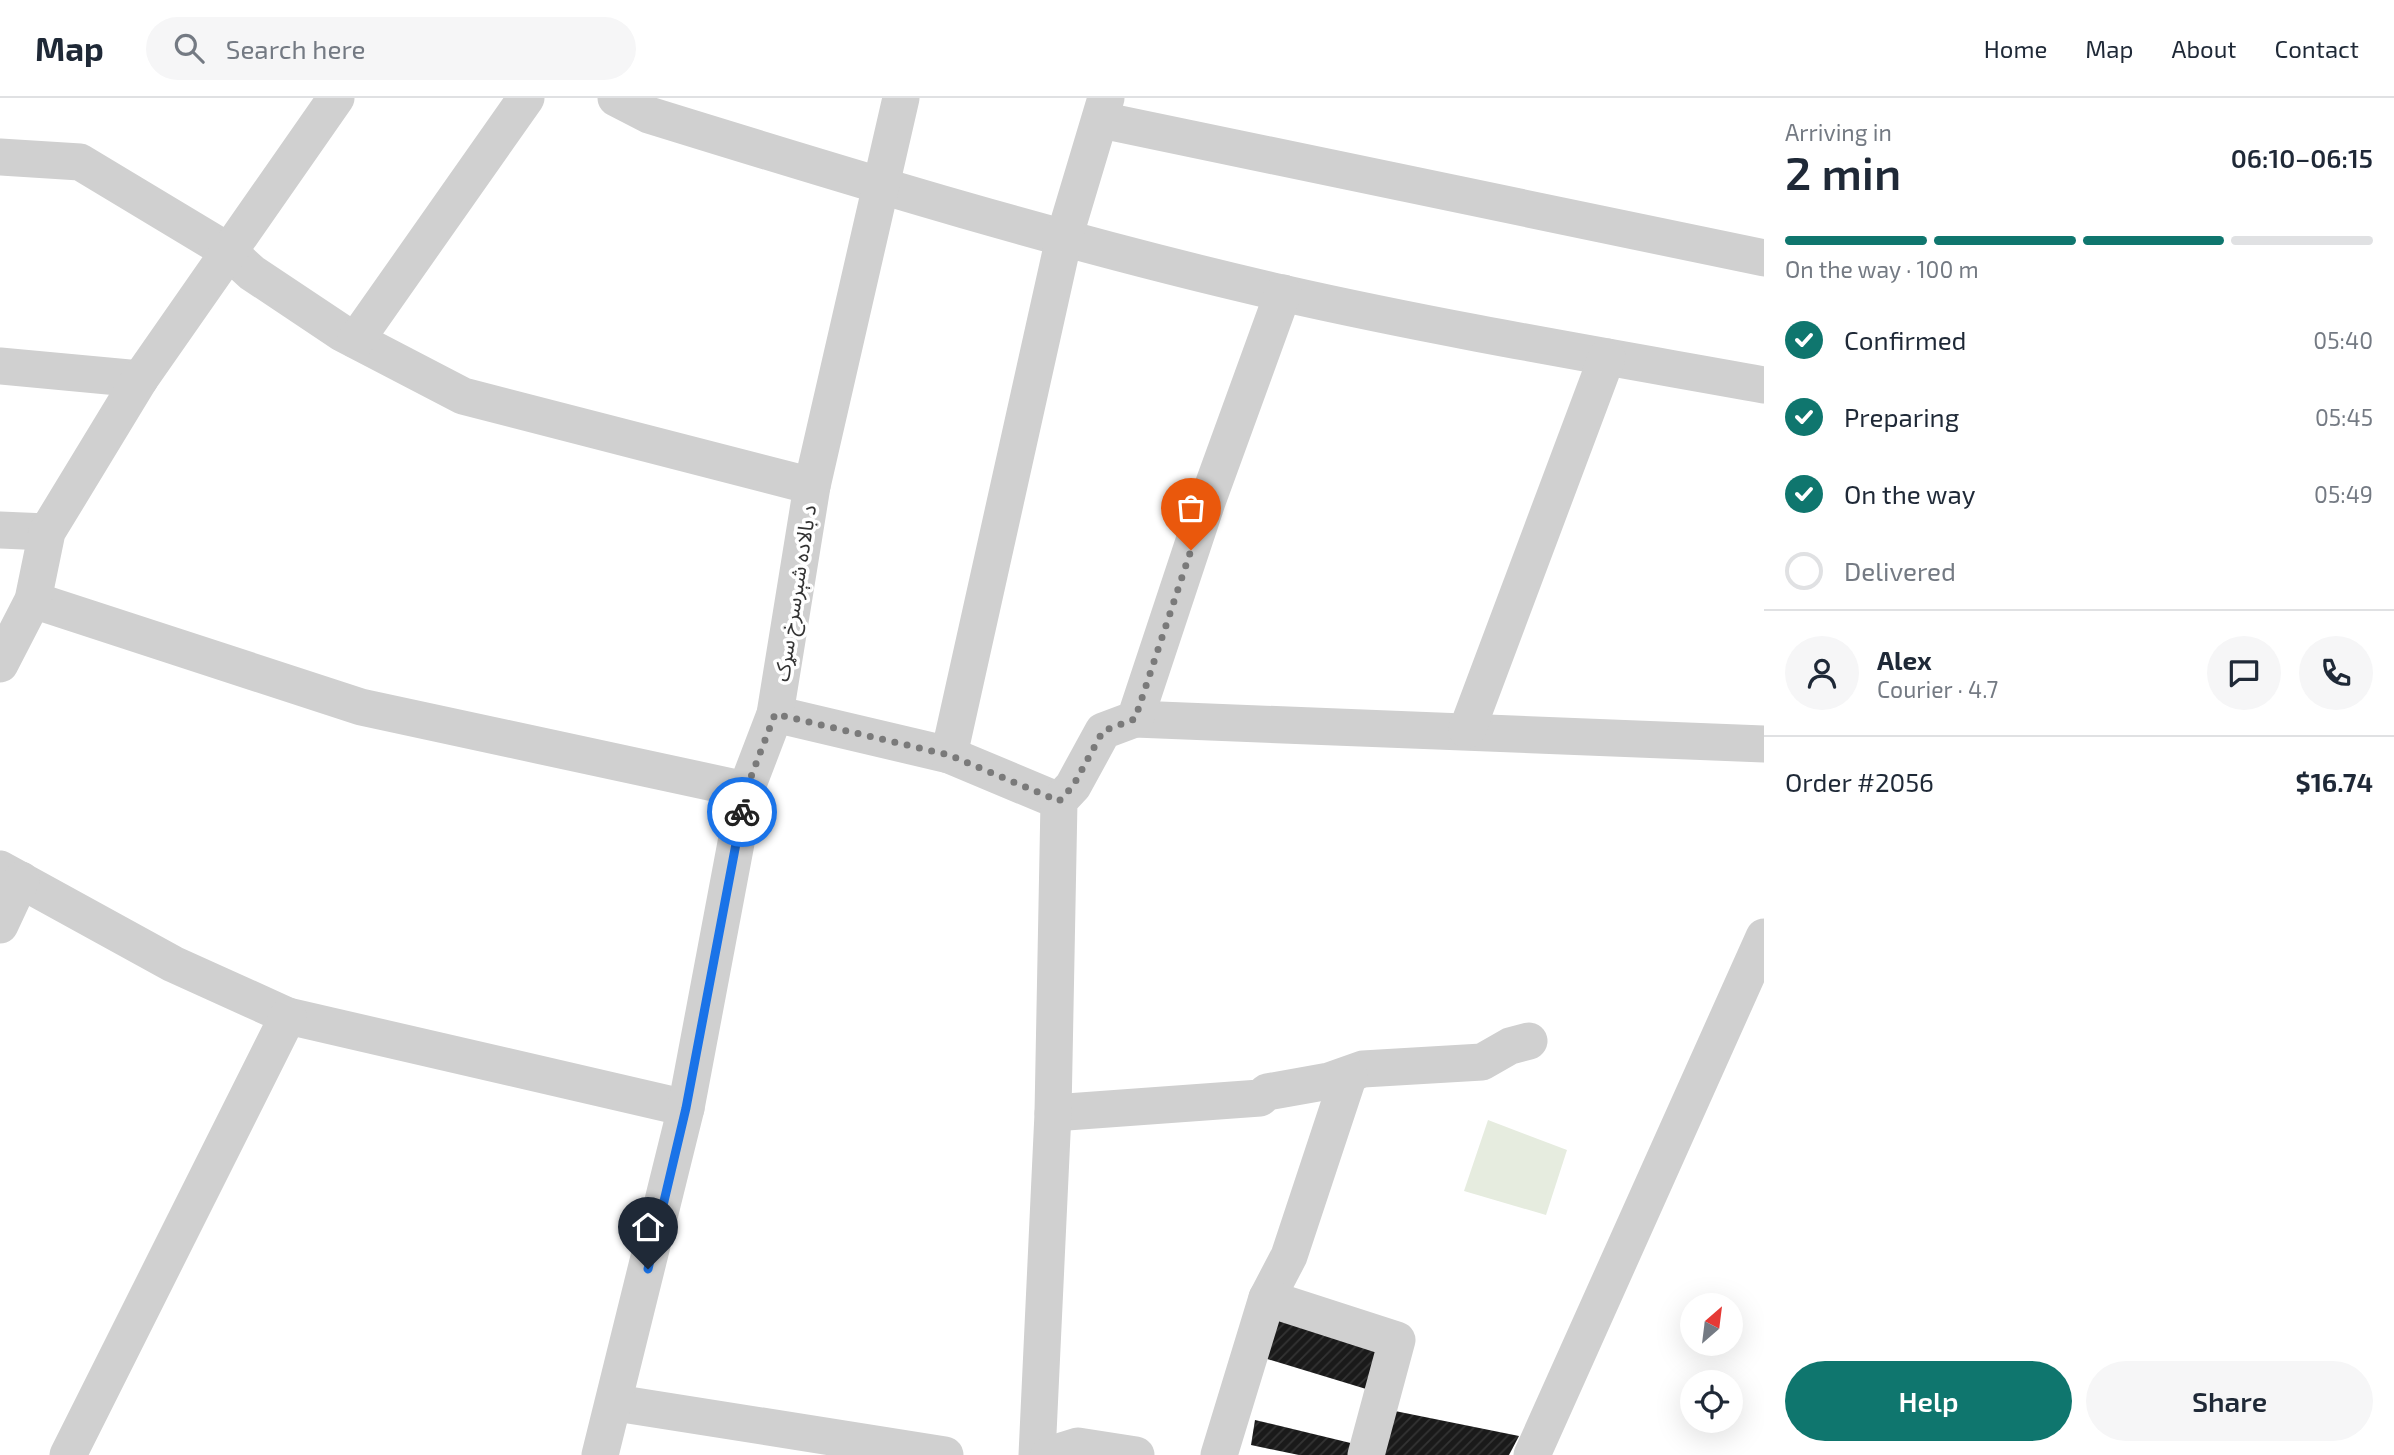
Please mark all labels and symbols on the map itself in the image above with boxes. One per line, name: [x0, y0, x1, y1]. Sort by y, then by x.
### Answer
pin: [1161, 478, 1221, 550]
street label: د بالاده شېرسرخ سړک: [768, 503, 824, 684]
courier: [707, 777, 777, 847]
pin: [618, 1197, 678, 1269]
north arrow: [1680, 1293, 1743, 1356]

